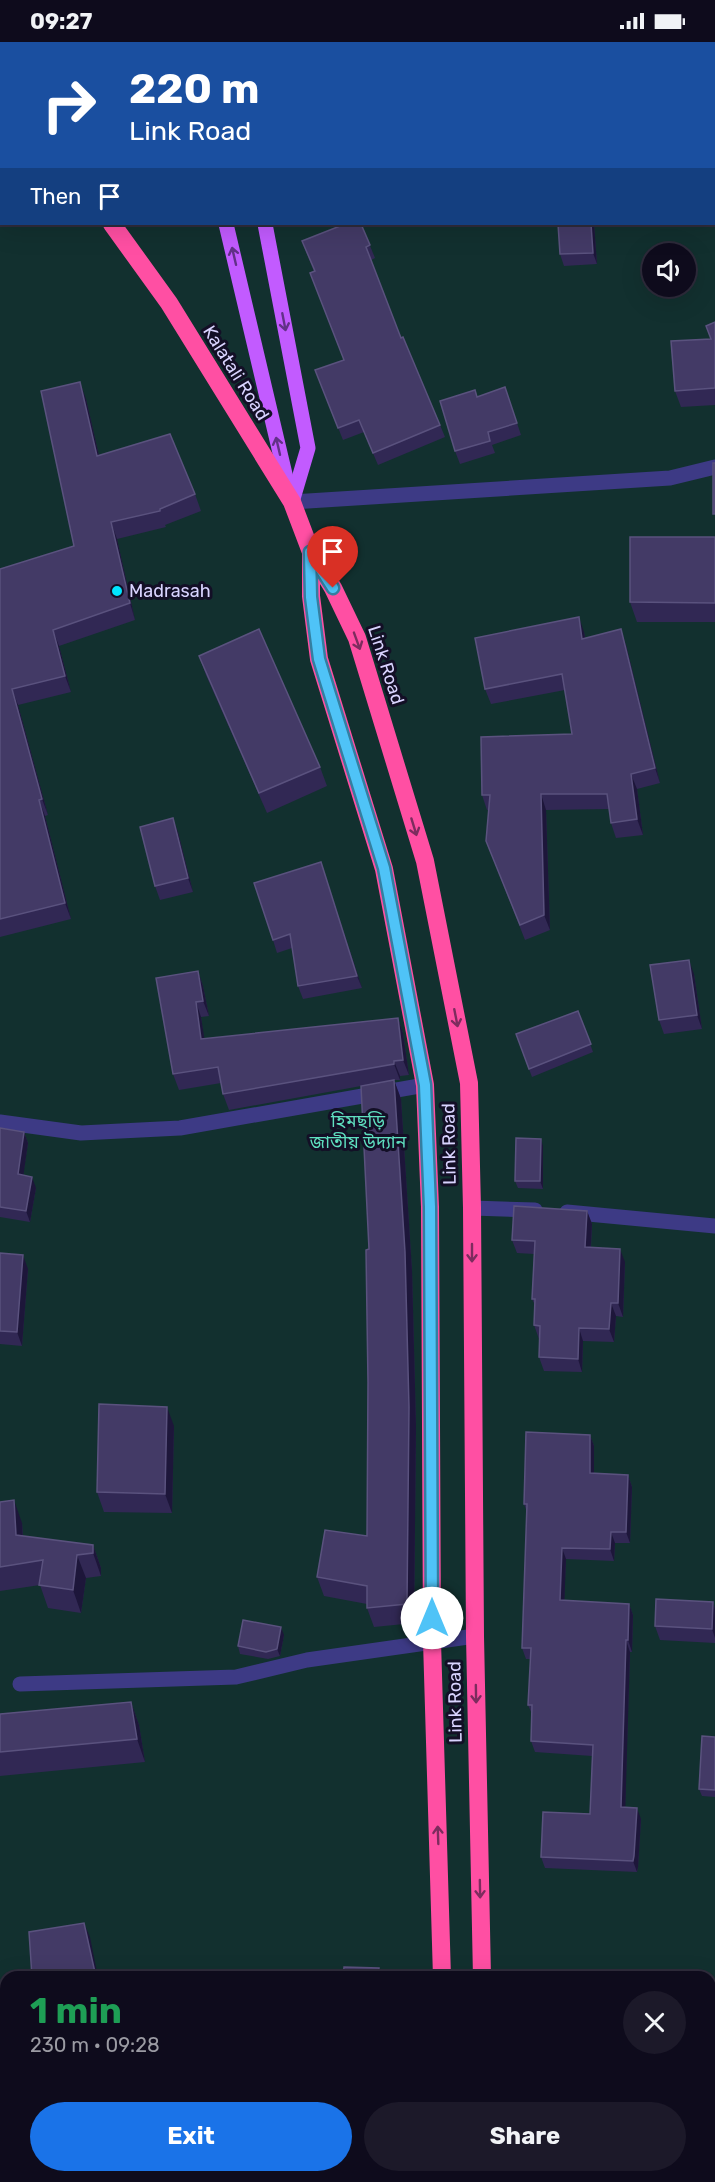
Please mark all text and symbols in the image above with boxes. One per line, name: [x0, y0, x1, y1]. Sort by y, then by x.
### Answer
text: 09:27: [30, 8, 92, 35]
text: 220 m: [129, 64, 260, 114]
icon: right: [30, 66, 108, 144]
text: Link Road: [129, 115, 251, 147]
icon: arrive: [93, 180, 126, 213]
text: Then: [30, 183, 81, 210]
map controls: [642, 243, 696, 297]
button: sound: [642, 243, 696, 297]
one-way arrow: [228, 246, 239, 266]
one-way arrow: [279, 312, 290, 331]
street label: Kalatali Road: [198, 322, 274, 424]
one-way arrow: [272, 436, 284, 455]
pin: [307, 526, 358, 588]
icon: arrive: [316, 535, 349, 568]
place label: Madrasah: [129, 580, 211, 602]
marker: Madrasah: [110, 584, 124, 598]
street label: Link Road: [363, 623, 409, 707]
one-way arrow: [353, 631, 364, 650]
one-way arrow: [409, 817, 420, 836]
one-way arrow: [451, 1007, 462, 1027]
street label: Link Road: [437, 1103, 461, 1185]
park label: হিমছড়ি জাতীয় উদ্যান: [309, 1110, 408, 1153]
one-way arrow: [466, 1243, 478, 1263]
position arrow: [400, 1586, 464, 1650]
street label: Link Road: [443, 1661, 467, 1743]
one-way arrow: [470, 1684, 482, 1704]
one-way arrow: [432, 1825, 443, 1845]
one-way arrow: [475, 1879, 486, 1899]
text: 1 min: [30, 1989, 122, 2032]
button: close: [623, 1991, 686, 2054]
text: 230 m · 09:28: [30, 2033, 160, 2057]
button: Exit: [30, 2102, 352, 2171]
button: Share: [364, 2102, 686, 2171]

